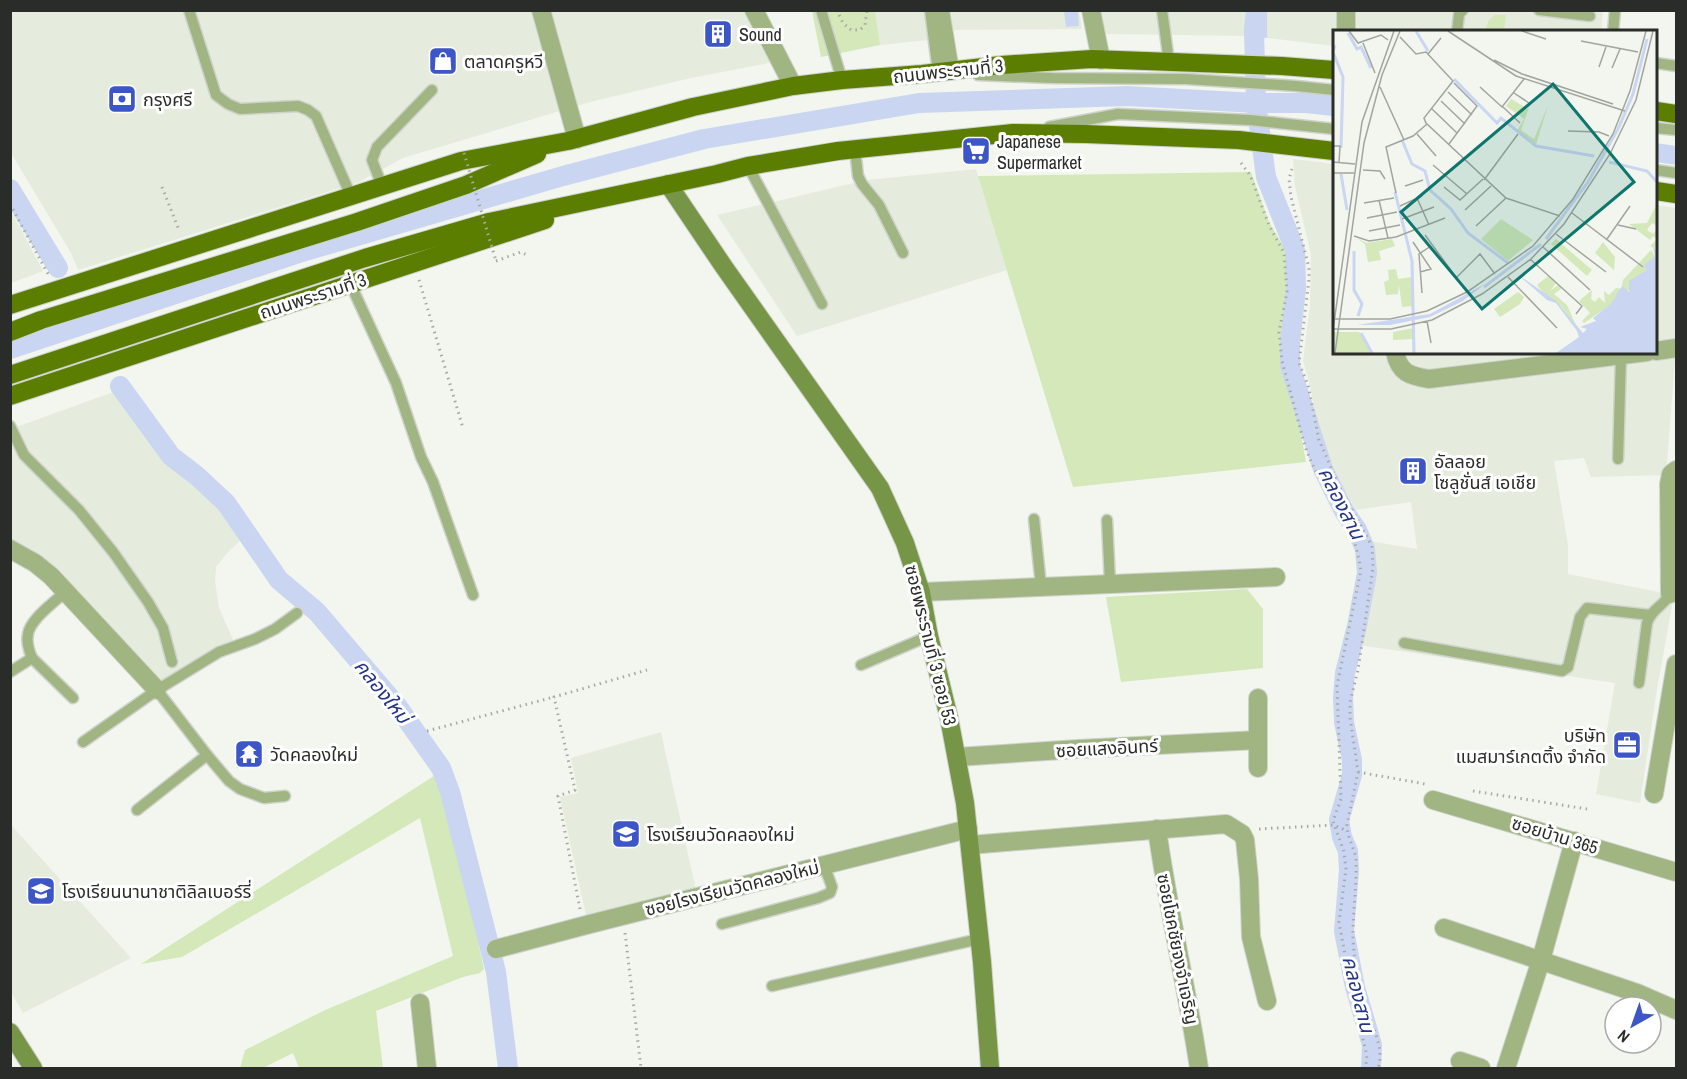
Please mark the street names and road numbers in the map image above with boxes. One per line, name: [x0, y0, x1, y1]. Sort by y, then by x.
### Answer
street label: ถนนพระรามที่ 3: [892, 53, 1004, 89]
street label: ถนนพระรามที่ 3: [256, 267, 370, 325]
street label: ซอยพระรามที่ 3 ซอย 53: [899, 562, 963, 728]
street label: ซอยแสงอินทร์: [1055, 733, 1160, 763]
street label: ซอยบ้าน 365: [1509, 810, 1601, 860]
street label: ซอยโรงเรียนวัดคลองใหม่: [642, 854, 822, 922]
street label: ซอยโชคชัยจงจำเจริญ: [1151, 871, 1205, 1027]

